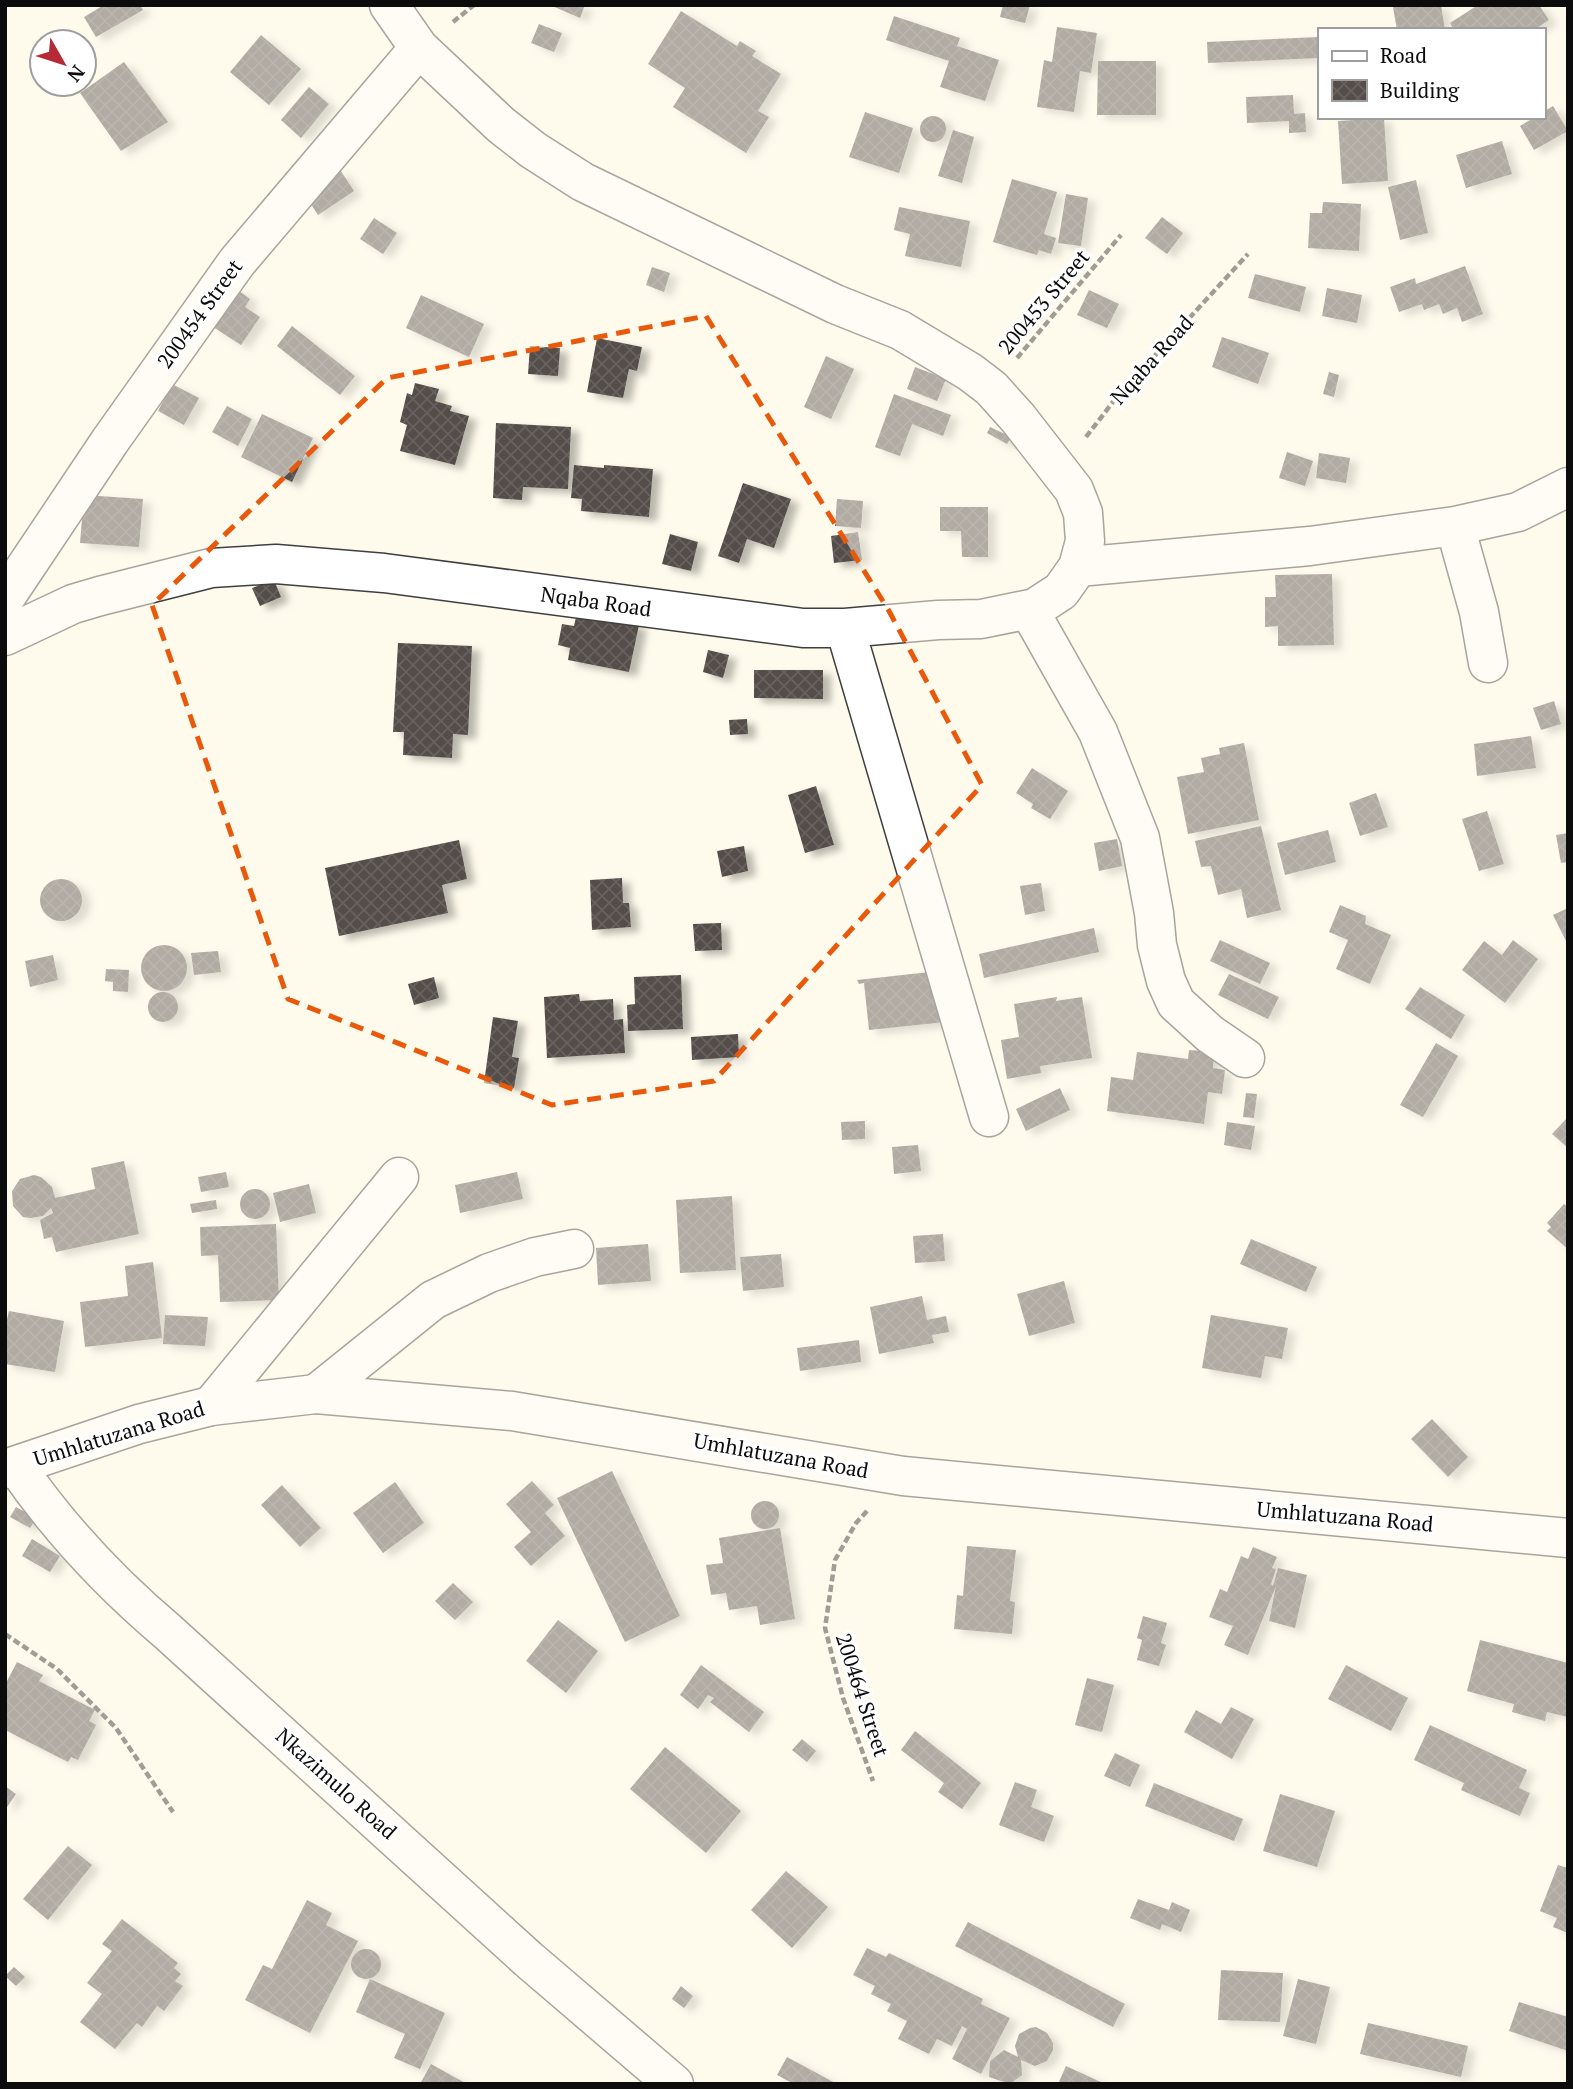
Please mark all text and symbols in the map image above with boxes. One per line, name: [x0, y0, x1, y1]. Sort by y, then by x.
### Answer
north arrow: [28, 28, 98, 98]
legend: [1318, 28, 1545, 119]
text: Road: [1380, 41, 1427, 69]
text: N: [62, 61, 91, 88]
text: Building: [1380, 76, 1460, 104]
street label: 200453 Street: [991, 243, 1095, 359]
street label: 200454 Street: [150, 253, 248, 374]
street label: Nqaba Road: [1104, 308, 1199, 410]
street label: Nqaba Road: [539, 579, 654, 623]
street label: Umhlatuzana Road: [30, 1394, 208, 1472]
street label: Umhlatuzana Road: [691, 1426, 871, 1484]
street label: Umhlatuzana Road: [1256, 1494, 1435, 1538]
street label: 200464 Street: [830, 1629, 896, 1760]
street label: Nkazimulo Road: [270, 1722, 403, 1845]

